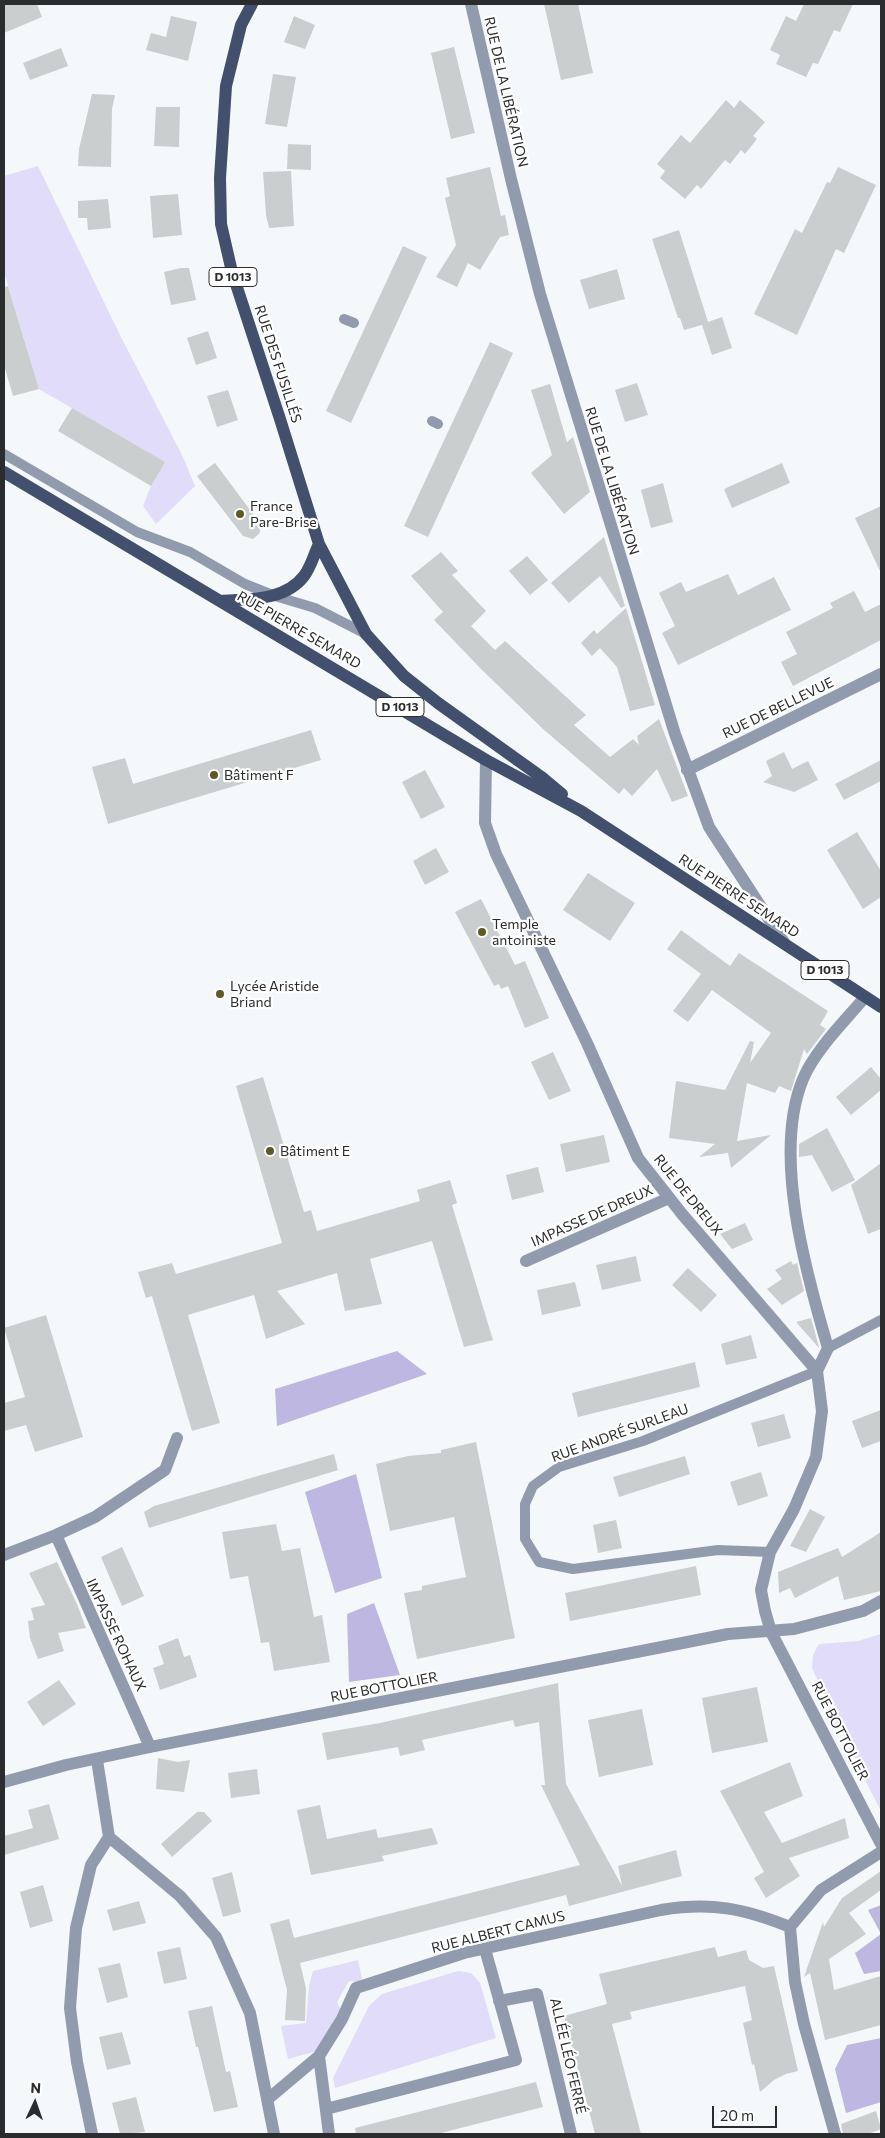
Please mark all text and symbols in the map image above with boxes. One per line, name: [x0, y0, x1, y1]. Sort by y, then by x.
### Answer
street label: RUE DE LA LIBÉRATION: [481, 15, 531, 169]
road number: D 1013: [209, 268, 257, 286]
street label: RUE DES FUSILLÉS: [251, 303, 305, 425]
street label: RUE DE LA LIBÉRATION: [581, 405, 643, 557]
place label: France Pare-Brise: [250, 498, 317, 530]
marker: France Pare-Brise: [234, 508, 246, 520]
street label: RUE PIERRE SEMARD: [234, 588, 364, 672]
street label: RUE DE BELLEVUE: [720, 674, 836, 742]
road number: D 1013: [376, 698, 424, 716]
place label: Bâtiment F: [224, 767, 294, 783]
marker: Bâtiment F: [208, 769, 220, 781]
street label: RUE PIERRE SEMARD: [676, 851, 802, 941]
place label: Temple antoiniste: [492, 916, 556, 949]
marker: Temple antoiniste: [476, 926, 488, 938]
road number: D 1013: [801, 960, 849, 980]
place label: Lycée Aristide Briand: [230, 978, 319, 1010]
marker: Lycée Aristide Briand: [214, 988, 226, 1000]
place label: Bâtiment E: [280, 1143, 350, 1159]
marker: Bâtiment E: [264, 1145, 276, 1157]
street label: RUE DE DREUX: [650, 1151, 726, 1239]
street label: IMPASSE DE DREUX: [529, 1182, 655, 1250]
street label: RUE ANDRÉ SURLEAU: [549, 1400, 691, 1466]
street label: IMPASSE ROHAUX: [83, 1576, 149, 1694]
street label: RUE BOTTOLIER: [329, 1668, 439, 1706]
street label: RUE BOTTOLIER: [808, 1679, 872, 1783]
street label: RUE ALBERT CAMUS: [429, 1907, 567, 1957]
street label: ALLÉE LÉO FERRÉ: [546, 1996, 590, 2116]
north arrow: [10, 2078, 60, 2128]
text: N: [30, 2079, 41, 2096]
scale bar: [715, 2096, 780, 2128]
text: 20 m: [720, 2106, 754, 2124]

